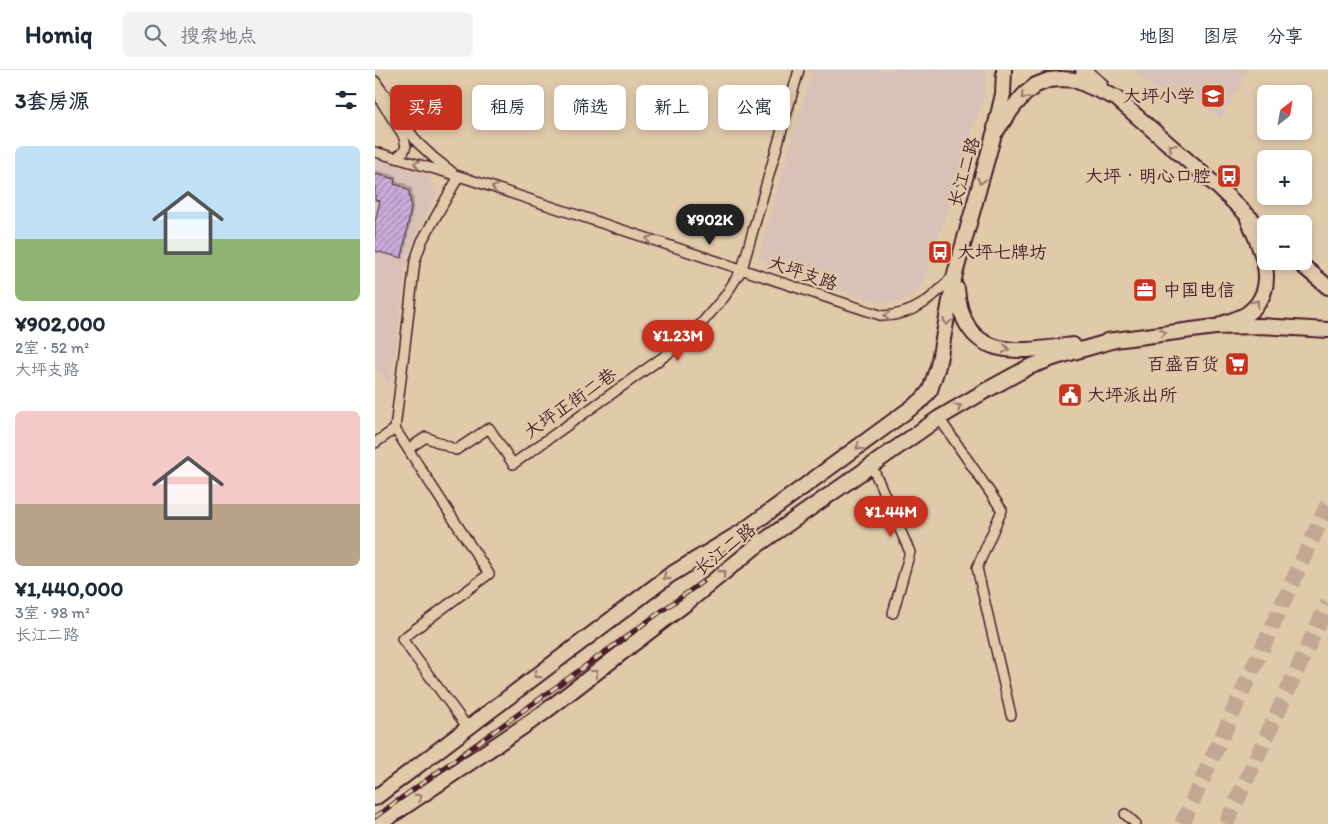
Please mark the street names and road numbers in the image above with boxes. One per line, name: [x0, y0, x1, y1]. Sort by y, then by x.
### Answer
street label: 长江二路: [944, 134, 984, 210]
street label: 大坪支路: [765, 251, 841, 295]
street label: 大坪正街二巷: [519, 363, 621, 443]
street label: 长江二路: [690, 518, 760, 580]

